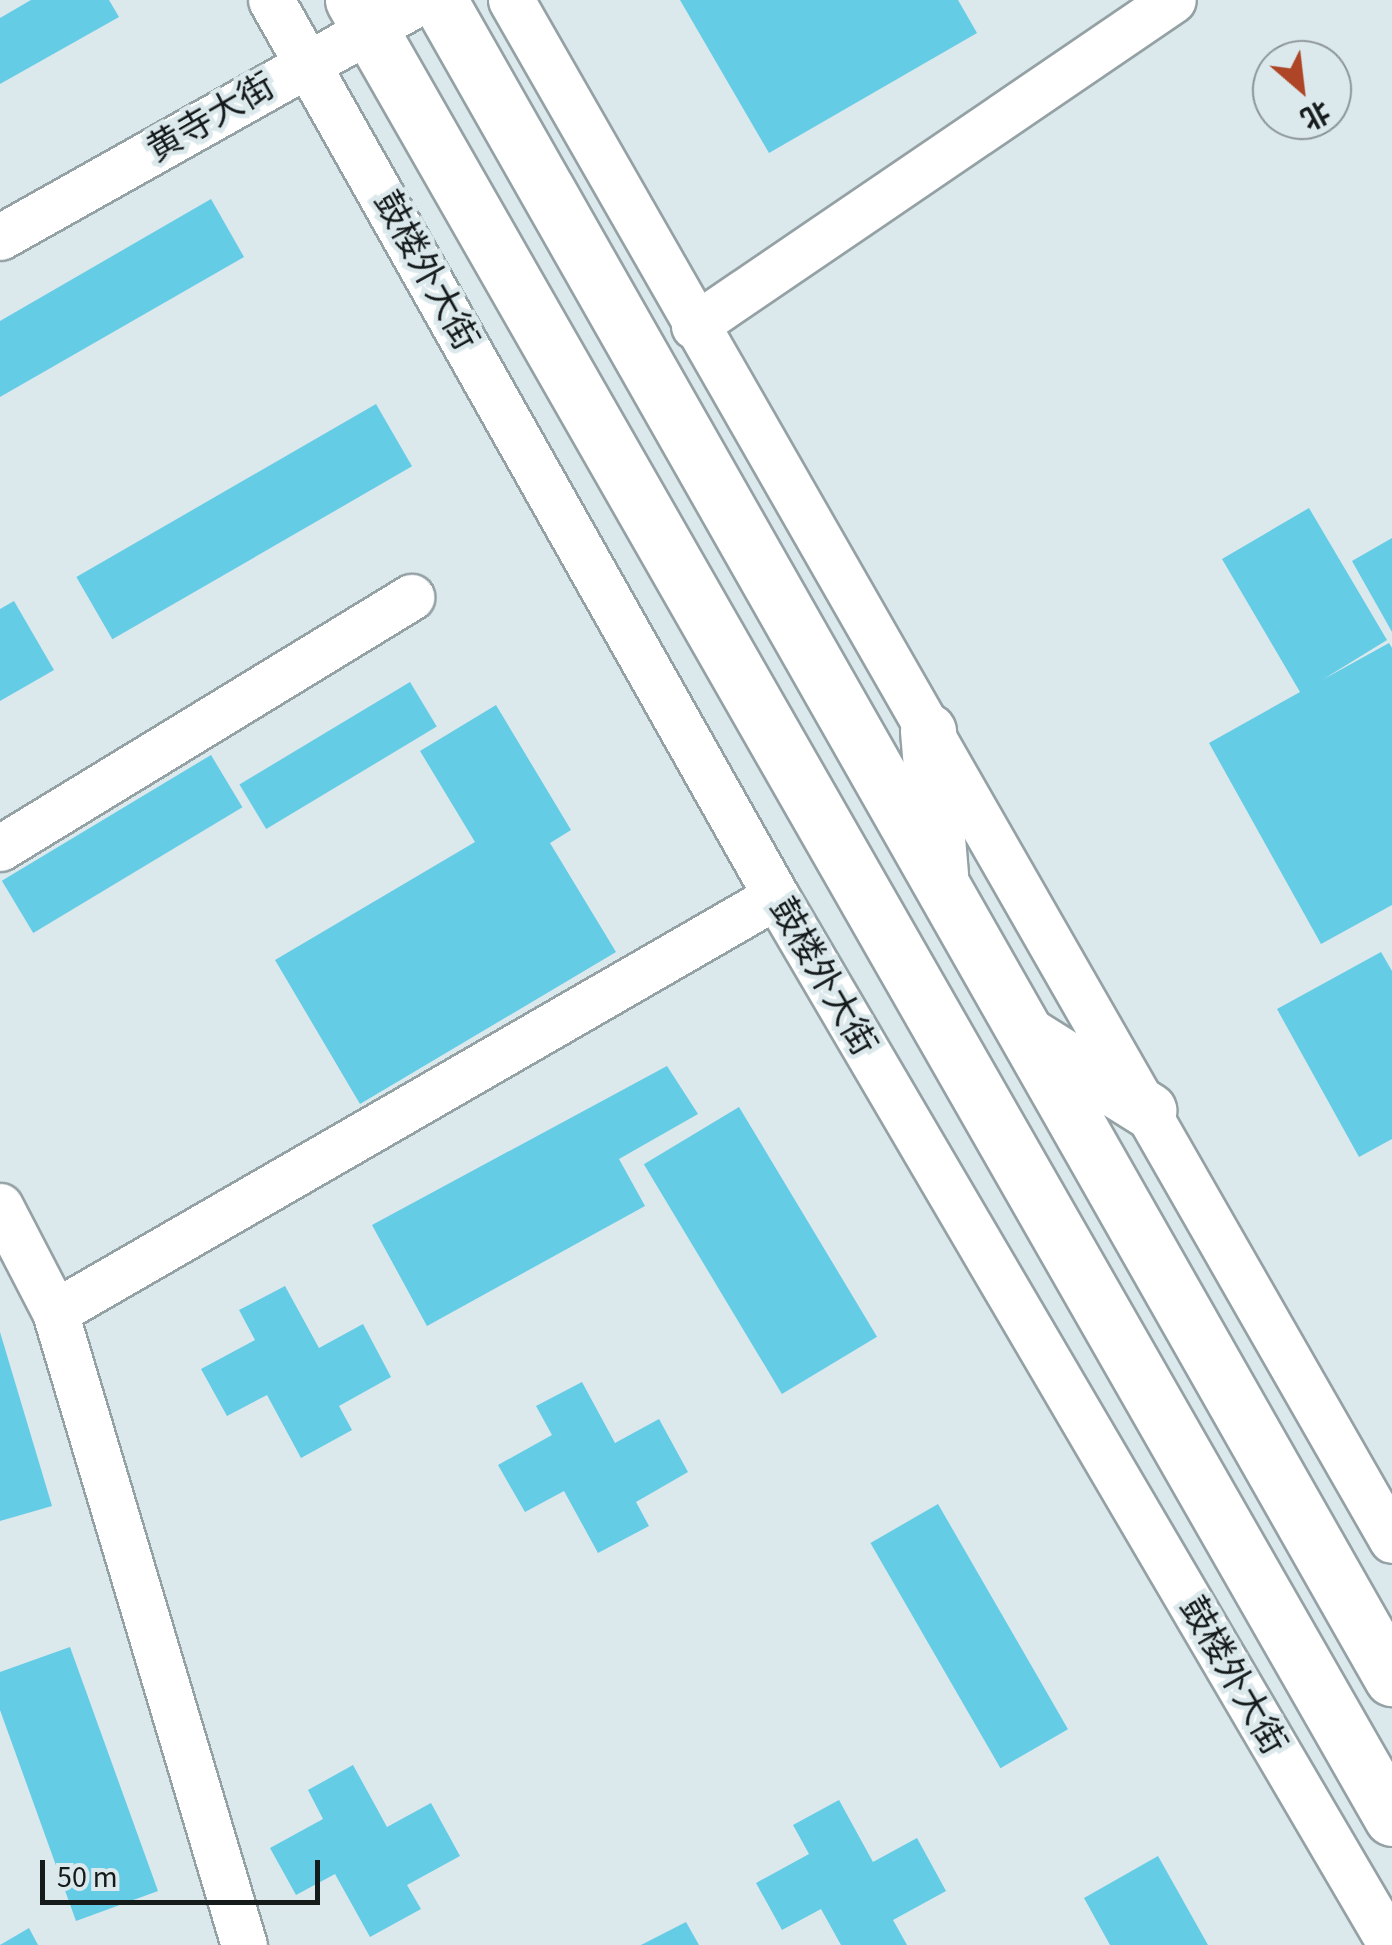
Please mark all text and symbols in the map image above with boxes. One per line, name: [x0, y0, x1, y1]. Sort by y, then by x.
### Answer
north arrow: [1252, 40, 1352, 140]
street label: 黄寺大街: [140, 65, 282, 171]
text: 北: [1293, 90, 1337, 139]
street label: 鼓楼外大街: [365, 184, 487, 358]
street label: 鼓楼外大街: [761, 891, 885, 1063]
street label: 鼓楼外大街: [1171, 1590, 1295, 1762]
scale bar: [45, 1840, 325, 1902]
text: 50 m: [57, 1856, 118, 1899]

